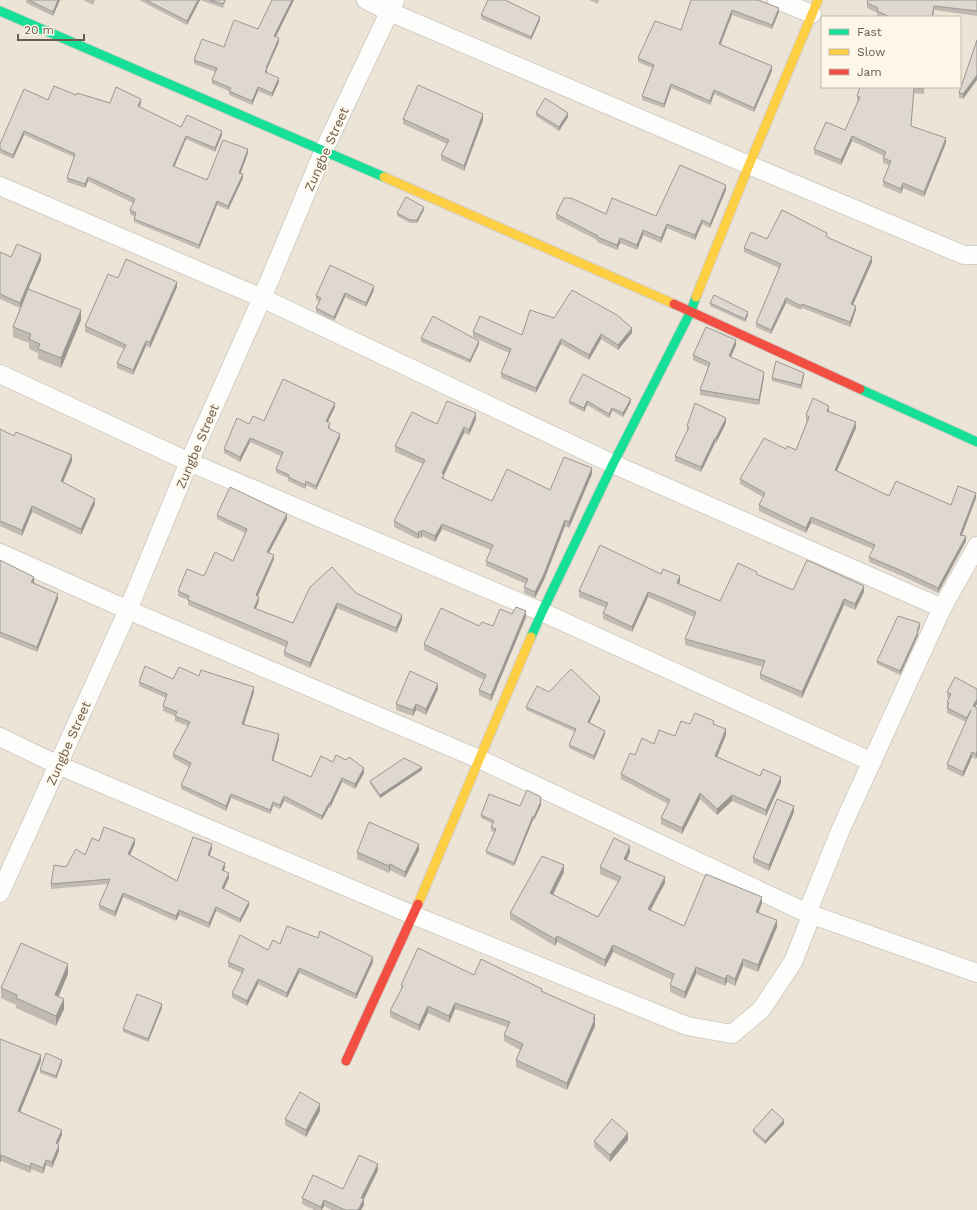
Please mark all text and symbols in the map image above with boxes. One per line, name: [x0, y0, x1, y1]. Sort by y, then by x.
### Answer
scale bar: [18, 16, 84, 42]
legend: [821, 16, 961, 88]
text: 20 m: [24, 23, 54, 37]
text: Fast: [857, 25, 882, 39]
text: Slow: [857, 45, 885, 59]
text: Jam: [857, 65, 882, 79]
street label: Zungbe Street: [301, 104, 352, 193]
street label: Zungbe Street: [173, 401, 222, 491]
street label: Zungbe Street: [43, 698, 94, 787]

